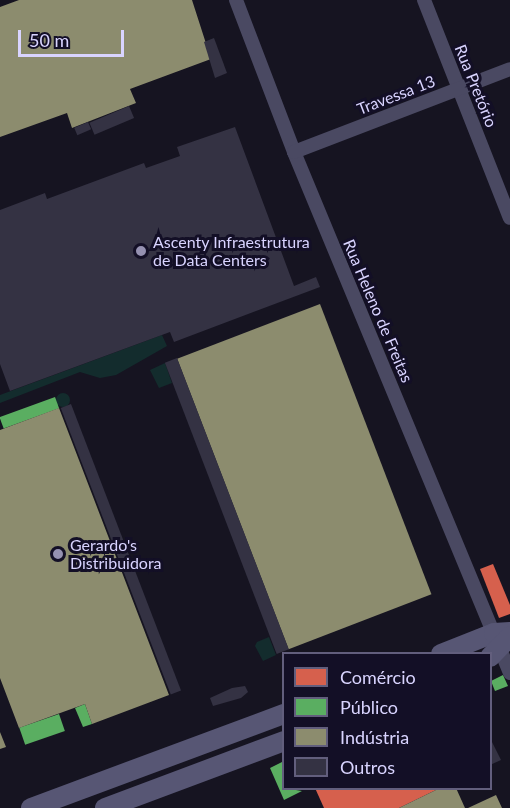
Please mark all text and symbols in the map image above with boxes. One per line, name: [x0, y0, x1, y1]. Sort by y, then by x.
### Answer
scale bar: [21, 18, 128, 56]
text: 50 m: [29, 29, 69, 51]
street label: Rua Pretório: [451, 42, 501, 130]
street label: Travessa 13: [354, 71, 438, 119]
place label: Ascenty Infraestrutura de Data Centers: [153, 232, 310, 270]
street label: Rua Heleno de Freitas: [339, 237, 417, 385]
marker: Ascenty Infraestrutura de Data Centers: [134, 244, 148, 258]
place label: Gerardo's Distribuidora: [70, 535, 162, 573]
marker: Gerardo's Distribuidora: [51, 547, 65, 561]
legend: [282, 652, 492, 790]
text: Comércio: [340, 666, 416, 688]
text: Público: [340, 696, 398, 718]
text: Indústria: [340, 726, 409, 748]
text: Outros: [340, 756, 395, 778]

